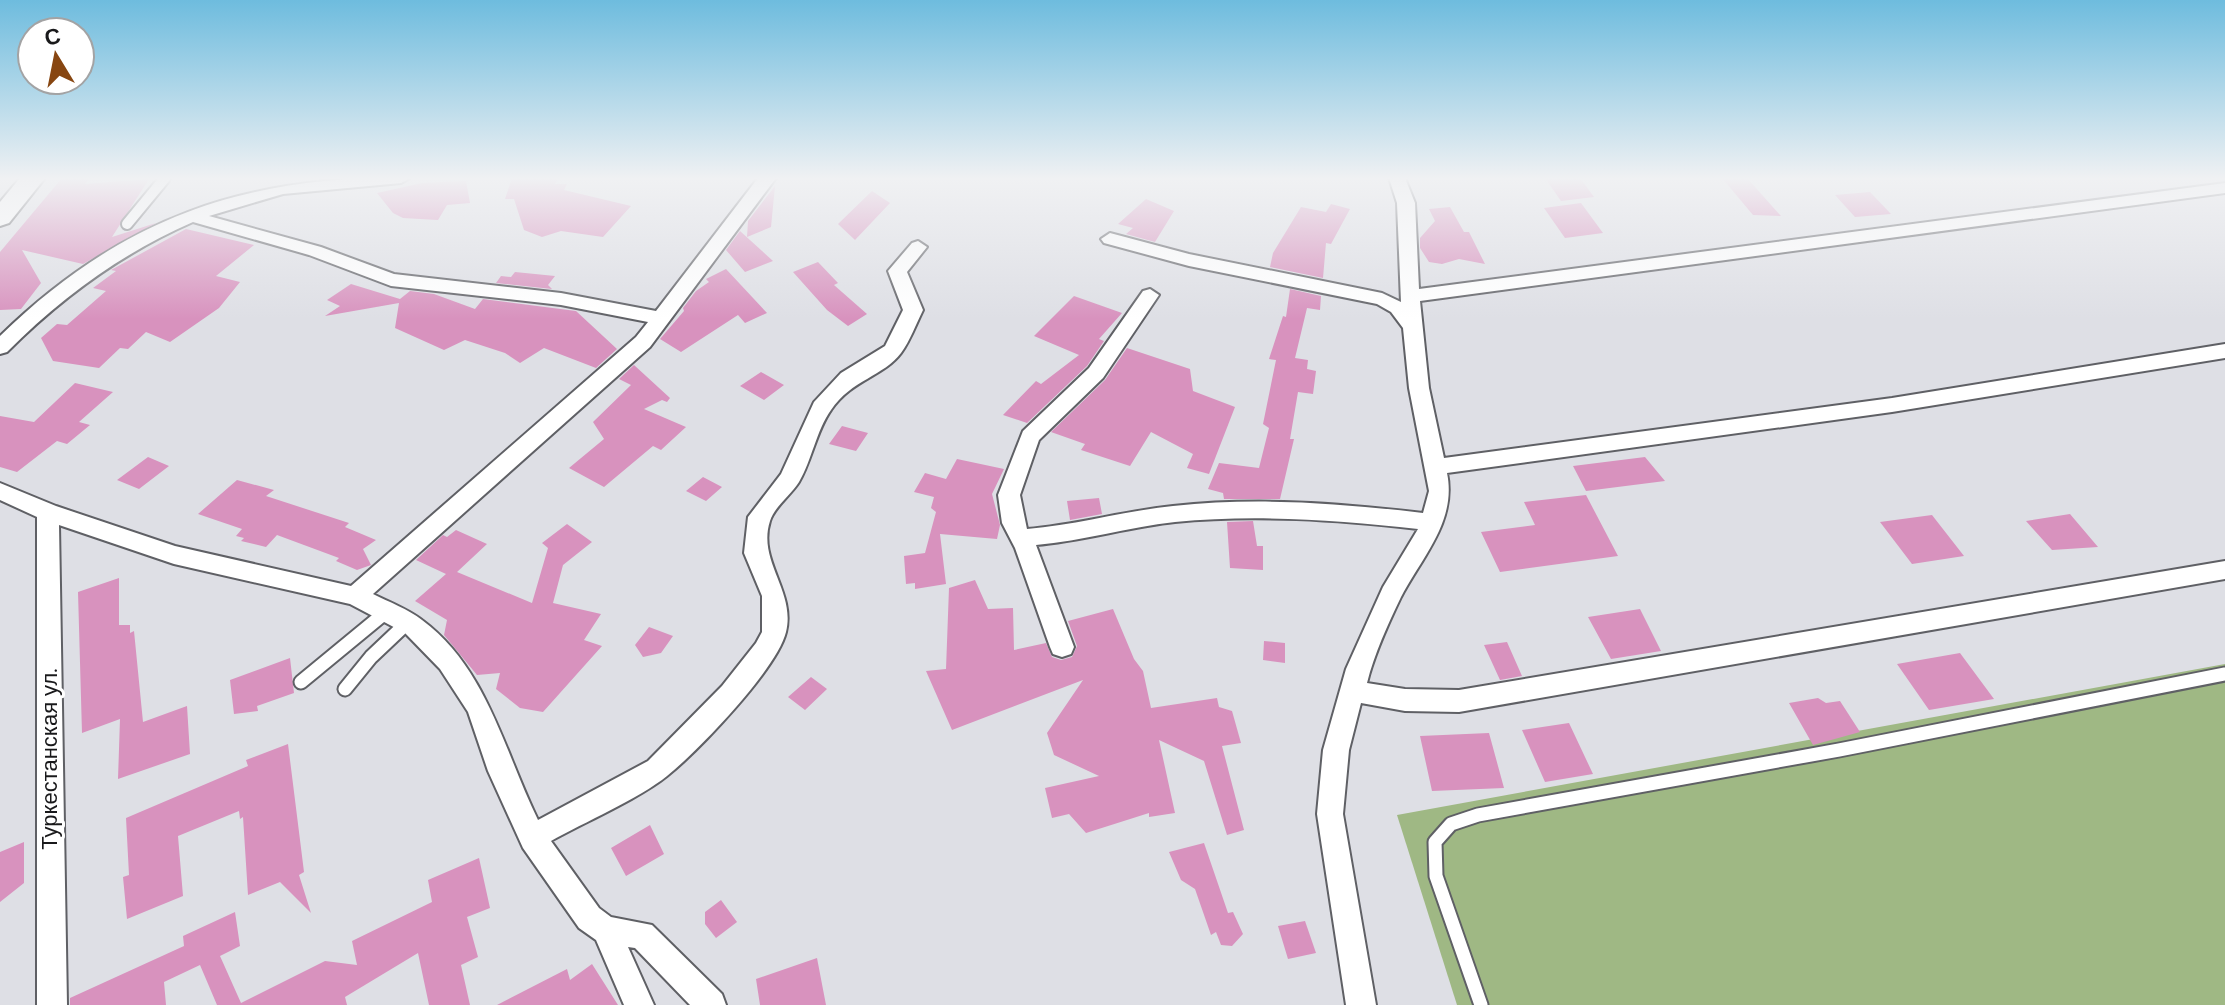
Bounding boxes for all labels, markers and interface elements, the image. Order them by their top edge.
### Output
north arrow [16,16,96,96]
text: С [42,21,63,52]
street label: Туркестанская ул. [35,668,64,850]

